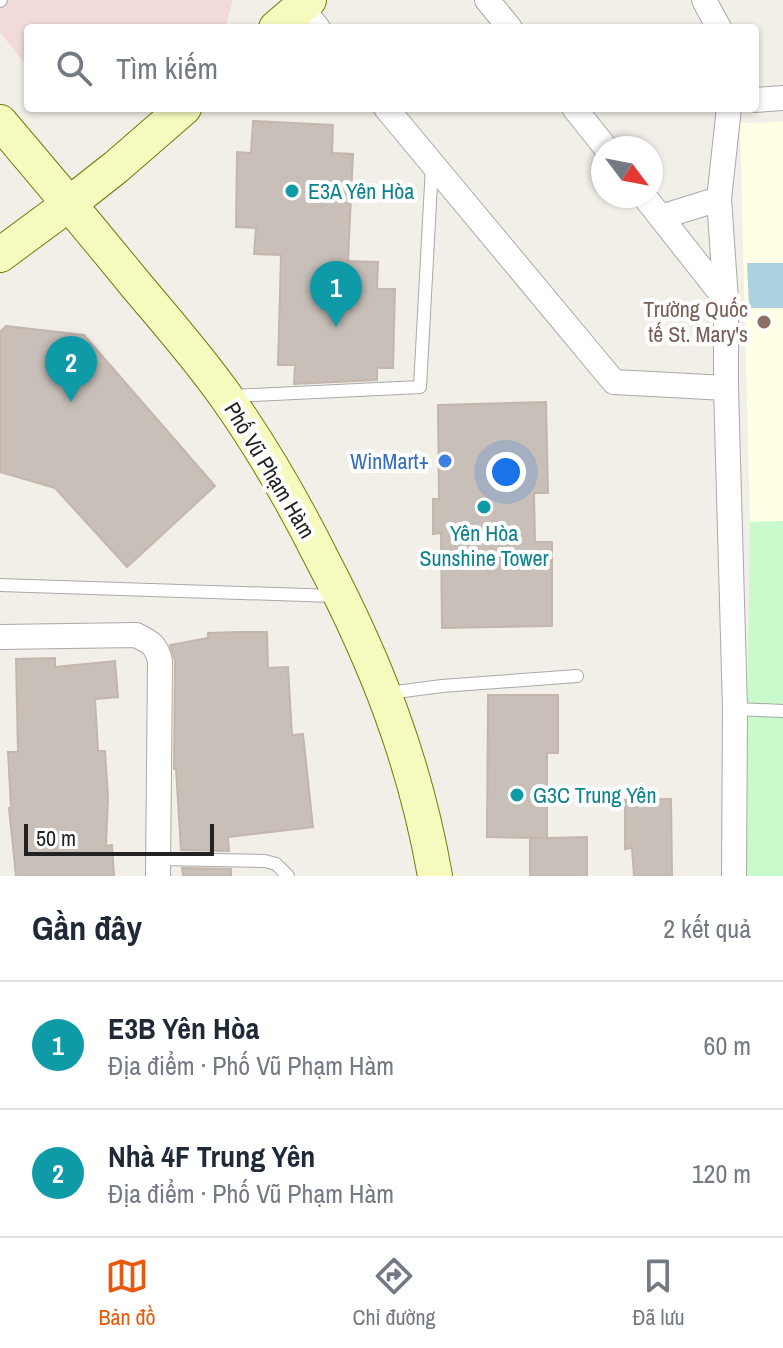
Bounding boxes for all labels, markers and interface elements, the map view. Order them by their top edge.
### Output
search box [24,24,759,112]
icon: search [52,46,96,90]
text: Tìm kiếm [116,48,218,88]
north arrow [591,136,663,208]
place label: E3A Yên Hòa [308,176,414,206]
marker: E3A Yên Hòa [283,182,301,200]
pin: 1 [310,261,362,327]
place label: Trường Quốc tế St. Mary's [643,294,748,349]
marker: Trường Quốc tế St. Mary's [755,313,773,331]
pin: 2 [45,336,97,402]
street label: Phố Vũ Phạm Hàm [218,396,322,544]
place label: WinMart+ [350,446,429,476]
marker: WinMart+ [436,452,454,470]
your location [486,452,526,492]
marker: Yên Hòa Sunshine Tower [475,498,493,516]
place label: Yên Hòa Sunshine Tower [419,518,549,573]
place label: G3C Trung Yên [533,780,656,810]
marker: G3C Trung Yên [508,786,526,804]
scale bar [24,820,214,856]
text: 50 m [36,823,76,853]
text: Gần đây [32,905,142,951]
text: 2 kết quả [663,911,751,946]
text: E3B Yên Hòa [108,1008,259,1048]
text: 1 [52,1028,64,1063]
text: 60 m [704,1028,751,1063]
text: Địa điểm · Phố Vũ Phạm Hàm [108,1048,394,1083]
text: Nhà 4F Trung Yên [108,1136,315,1176]
text: 2 [52,1156,64,1191]
text: 120 m [692,1156,751,1191]
text: Địa điểm · Phố Vũ Phạm Hàm [108,1176,394,1211]
tab: Bản đồ [98,1254,156,1332]
tab: Chỉ đường [352,1254,436,1332]
tab: Đã lưu [632,1254,685,1332]

